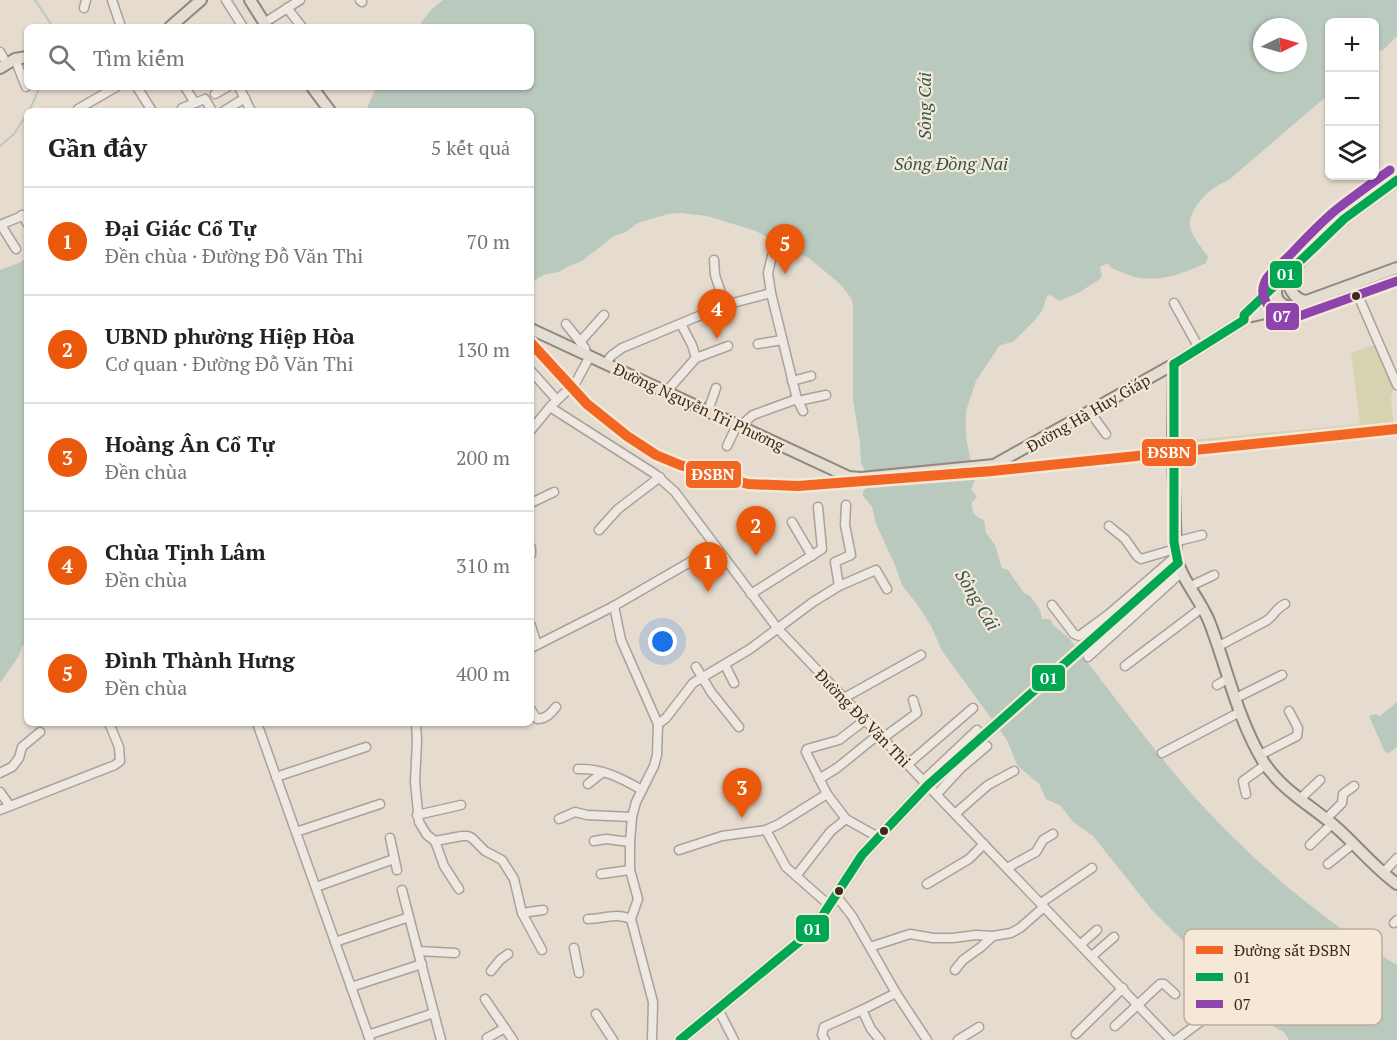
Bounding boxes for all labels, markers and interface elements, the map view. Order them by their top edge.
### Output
north arrow [1253,18,1307,72]
map controls [1325,18,1379,180]
button: + [1325,18,1379,72]
search box [24,24,534,90]
icon: search [45,41,78,74]
text: Tìm kiếm [93,43,185,72]
water label: Sông Cái [912,72,936,140]
button: − [1325,72,1379,126]
button: layers [1325,126,1379,180]
text: Gần đây [48,130,147,164]
text: 5 kết quả [431,134,510,161]
water label: Sông Đồng Nai [894,151,1008,175]
text: Đại Giác Cổ Tự [105,213,256,242]
pin: 5 [766,224,804,274]
text: 1 [62,228,73,255]
text: 70 m [467,228,510,255]
text: Đền chùa · Đường Đỗ Văn Thi [105,242,363,269]
line badge: 01 [1269,260,1303,289]
text: 01 [1277,263,1295,285]
pin: 4 [698,290,736,339]
unlabelled marker [1350,290,1362,302]
line badge: 07 [1265,302,1300,331]
text: 07 [1273,305,1291,327]
text: UBND phường Hiệp Hòa [105,321,355,350]
text: 2 [62,336,73,363]
text: 130 m [456,336,510,363]
text: Cơ quan · Đường Đỗ Văn Thi [105,350,353,377]
street label: Đường Nguyễn Tri Phương [610,358,789,457]
street label: Đường Hà Huy Giáp [1022,369,1154,457]
text: Hoàng Ân Cổ Tự [105,429,275,458]
line badge: ĐSBN [1141,438,1197,467]
text: ĐSBN [1147,441,1191,463]
text: 3 [62,444,73,471]
text: 200 m [456,444,510,471]
text: Đền chùa [105,458,187,485]
line badge: ĐSBN [685,460,742,489]
text: ĐSBN [691,463,735,485]
pin: 2 [736,506,776,556]
text: Chùa Tịnh Lâm [105,537,266,566]
pin: 1 [688,542,728,592]
text: 4 [62,552,73,579]
text: 310 m [456,552,510,579]
water label: Sông Cái [950,564,1006,635]
text: Đền chùa [105,566,187,593]
your location [648,627,677,656]
text: Đình Thành Hưng [105,645,295,674]
text: 5 [62,660,73,687]
text: 400 m [456,660,510,687]
street label: Đường Đỗ Văn Thi [810,664,916,772]
line badge: 01 [1031,664,1066,692]
text: 01 [1040,667,1058,689]
text: Đền chùa [105,674,187,701]
pin: 3 [722,768,762,818]
unlabelled marker [878,825,890,837]
unlabelled marker [833,885,845,897]
line badge: 01 [795,914,830,943]
text: 01 [804,918,822,940]
legend [1184,929,1382,1025]
text: Đường sắt ĐSBN [1234,939,1351,961]
text: 01 [1234,966,1251,988]
text: 07 [1234,993,1251,1015]

